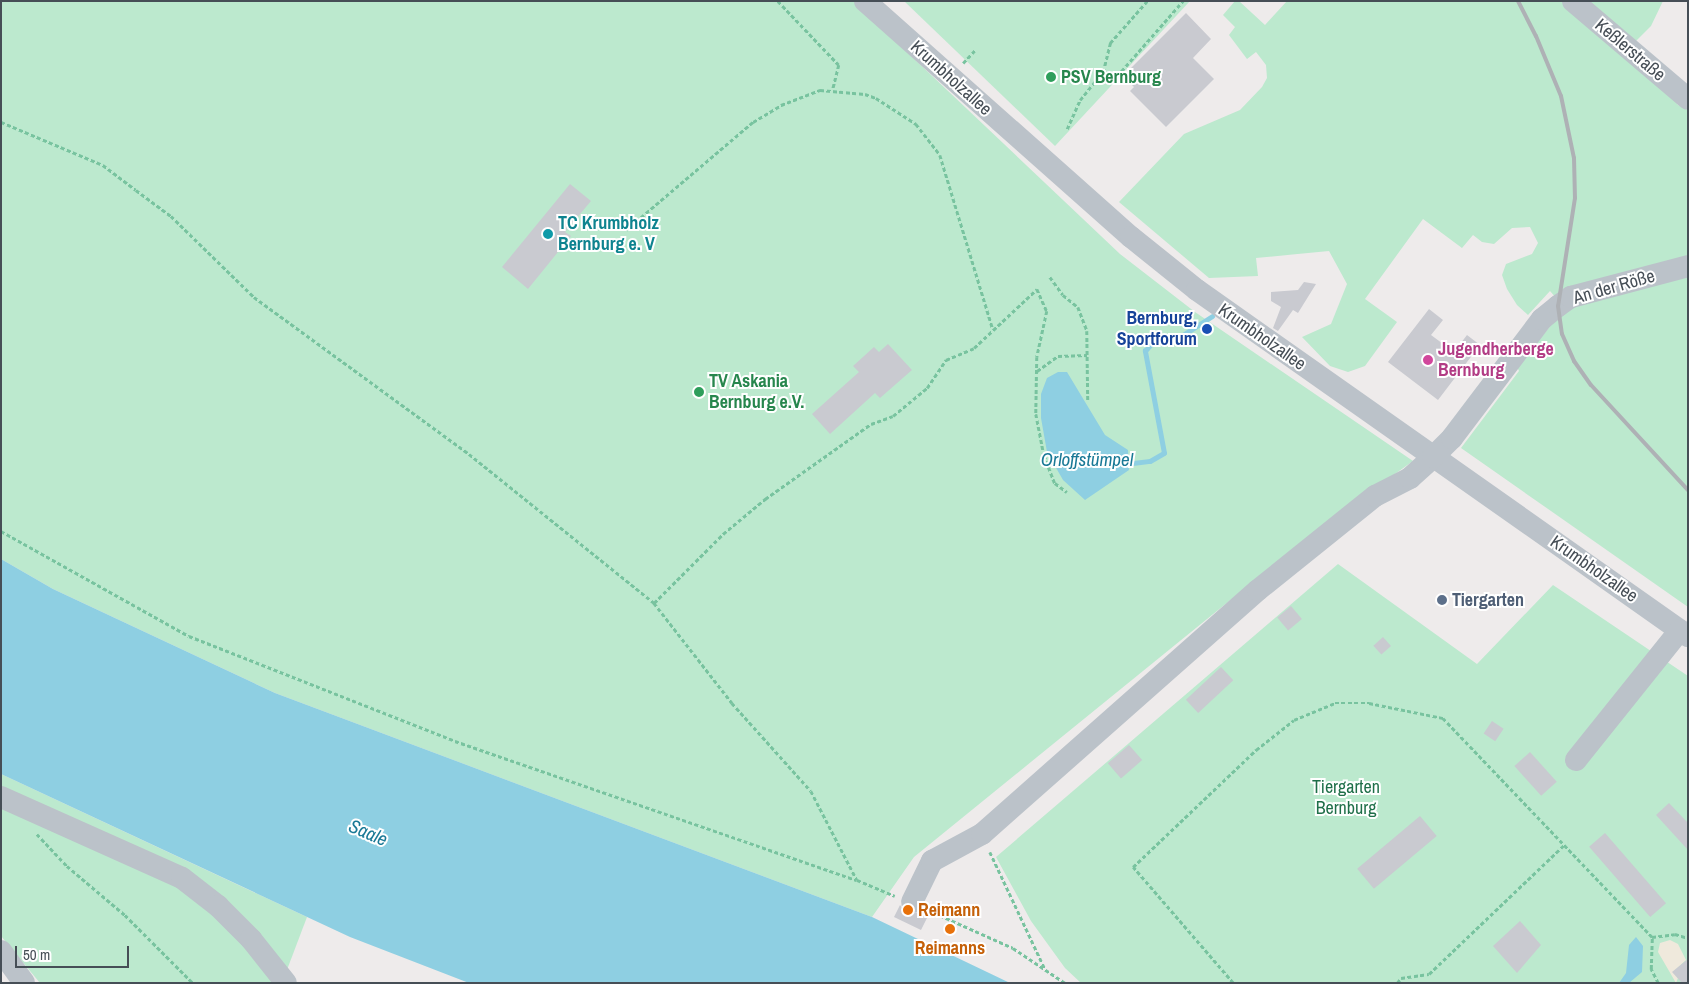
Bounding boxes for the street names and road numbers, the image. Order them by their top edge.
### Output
street label: Keßlerstraße [1590,14,1670,86]
street label: Krumbholzallee [906,36,996,120]
street label: An der Röße [1571,265,1657,309]
street label: Krumbholzallee [1214,299,1310,375]
street label: Krumbholzallee [1546,531,1642,607]

